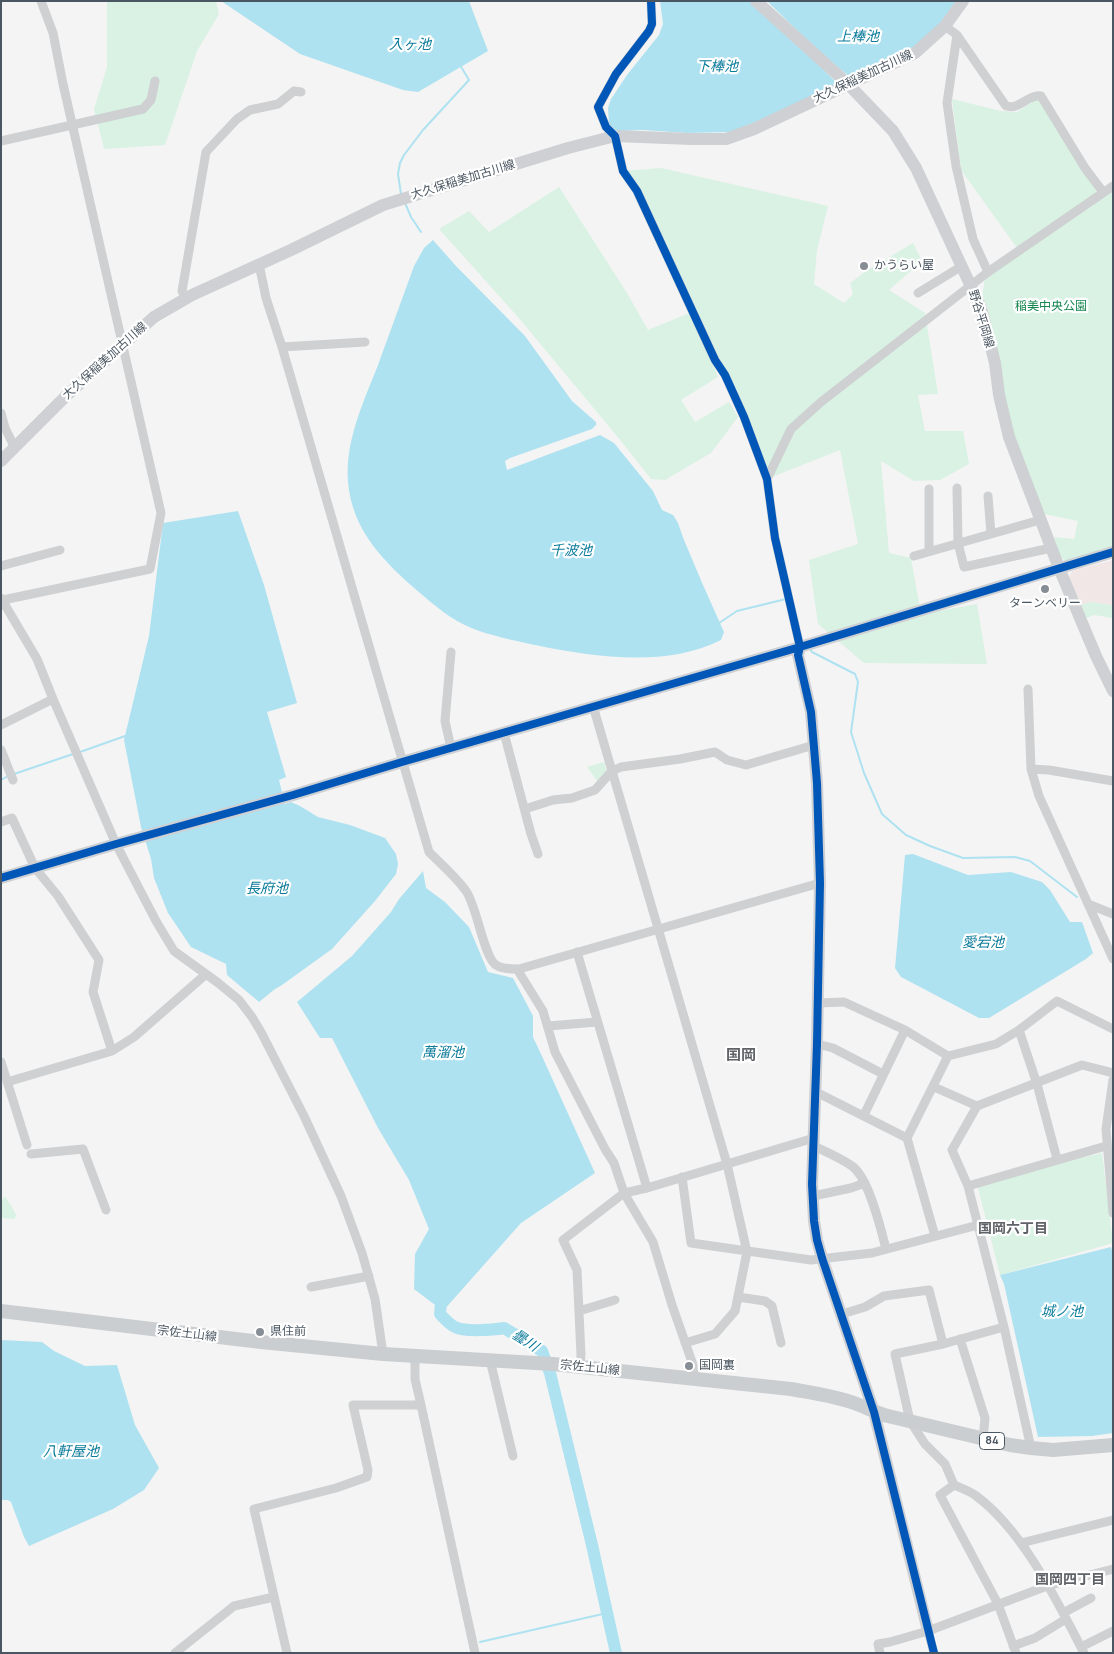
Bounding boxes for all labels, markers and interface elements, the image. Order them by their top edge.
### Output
water label: 上棒池 [837,29,879,45]
water label: 入ヶ池 [389,37,431,53]
street label: 大久保稲美加古川線 [811,48,915,106]
water label: 下棒池 [696,59,738,75]
street label: 大久保稲美加古川線 [409,157,517,203]
place label: かうらい屋 [874,259,934,273]
marker: かうらい屋 [858,260,870,272]
street label: 野谷平岡線 [965,288,997,350]
park label: 稲美中央公園 [1015,300,1087,314]
street label: 大久保稲美加古川線 [60,320,150,402]
water label: 千波池 [550,543,592,559]
marker: ターンベリー [1039,583,1051,595]
place label: ターンベリー [1009,597,1081,611]
water label: 長府池 [246,881,288,897]
water label: 愛宕池 [962,935,1004,951]
water label: 萬溜池 [422,1045,464,1061]
district label: 国岡 [726,1047,756,1065]
district label: 国岡六丁目 [978,1221,1048,1237]
water label: 城ノ池 [1041,1304,1083,1320]
street label: 宗佐土山線 [156,1323,218,1345]
place label: 県住前 [270,1325,306,1339]
marker: 県住前 [254,1326,266,1338]
water label: 曇川 [509,1326,541,1356]
street label: 宗佐土山線 [559,1358,621,1378]
place label: 国岡裏 [699,1359,735,1373]
marker: 国岡裏 [683,1360,695,1372]
road number: 84 [980,1432,1004,1450]
water label: 八軒屋池 [43,1444,99,1460]
district label: 国岡四丁目 [1035,1572,1105,1588]

